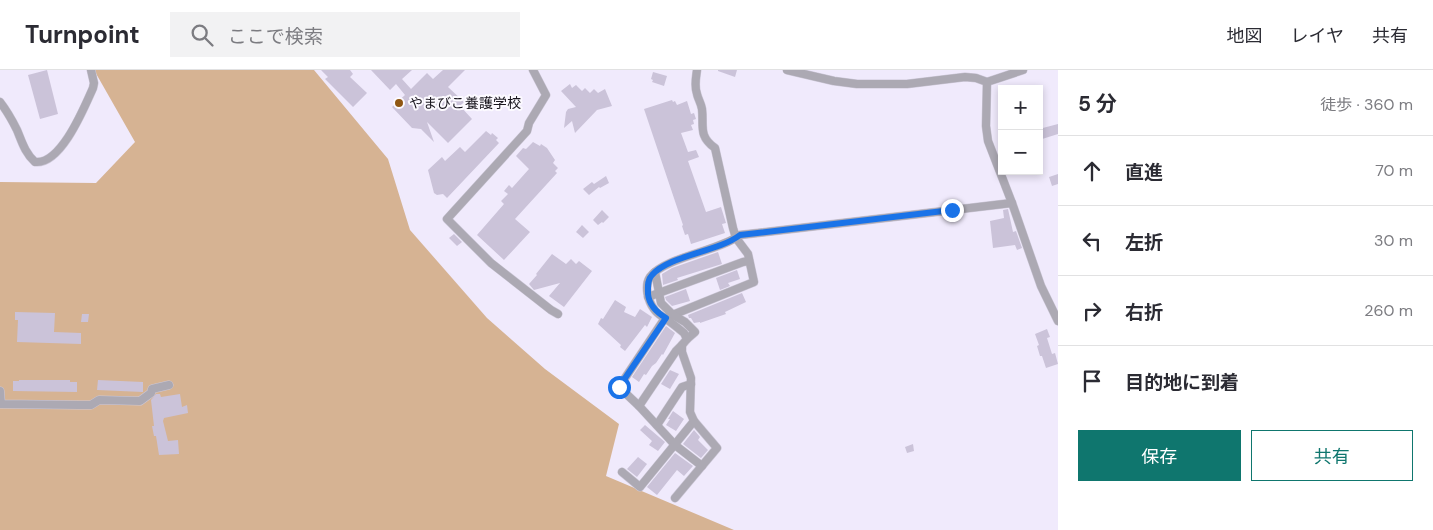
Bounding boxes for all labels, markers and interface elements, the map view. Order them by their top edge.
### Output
search box [170,12,520,57]
text: Turnpoint [25,19,140,50]
icon: search [188,21,216,49]
text: ここで検索 [228,24,323,49]
text: 地図 [1227,24,1263,48]
text: レイヤ [1291,24,1344,48]
text: 共有 [1372,24,1408,48]
map controls [998,85,1043,175]
button: + [998,85,1043,130]
text: 5 分 [1078,90,1117,118]
place label: やまびこ養護学校 [409,94,521,112]
text: 徒歩 · 360 m [1320,94,1413,115]
marker: やまびこ養護学校 [393,97,405,109]
button: − [998,130,1043,175]
icon: ahead [1078,157,1106,185]
text: 直進 [1125,160,1163,185]
text: 70 m [1375,160,1413,181]
route end [941,199,964,222]
icon: left [1078,227,1106,255]
text: 左折 [1125,230,1163,255]
text: 30 m [1374,230,1413,251]
icon: right [1078,297,1106,325]
text: 右折 [1125,300,1163,325]
text: 260 m [1364,300,1413,321]
icon: arrive [1078,367,1106,395]
text: 目的地に到着 [1125,370,1239,395]
route start [608,376,631,399]
button: 保存 [1078,430,1241,481]
button: 共有 [1251,430,1413,481]

